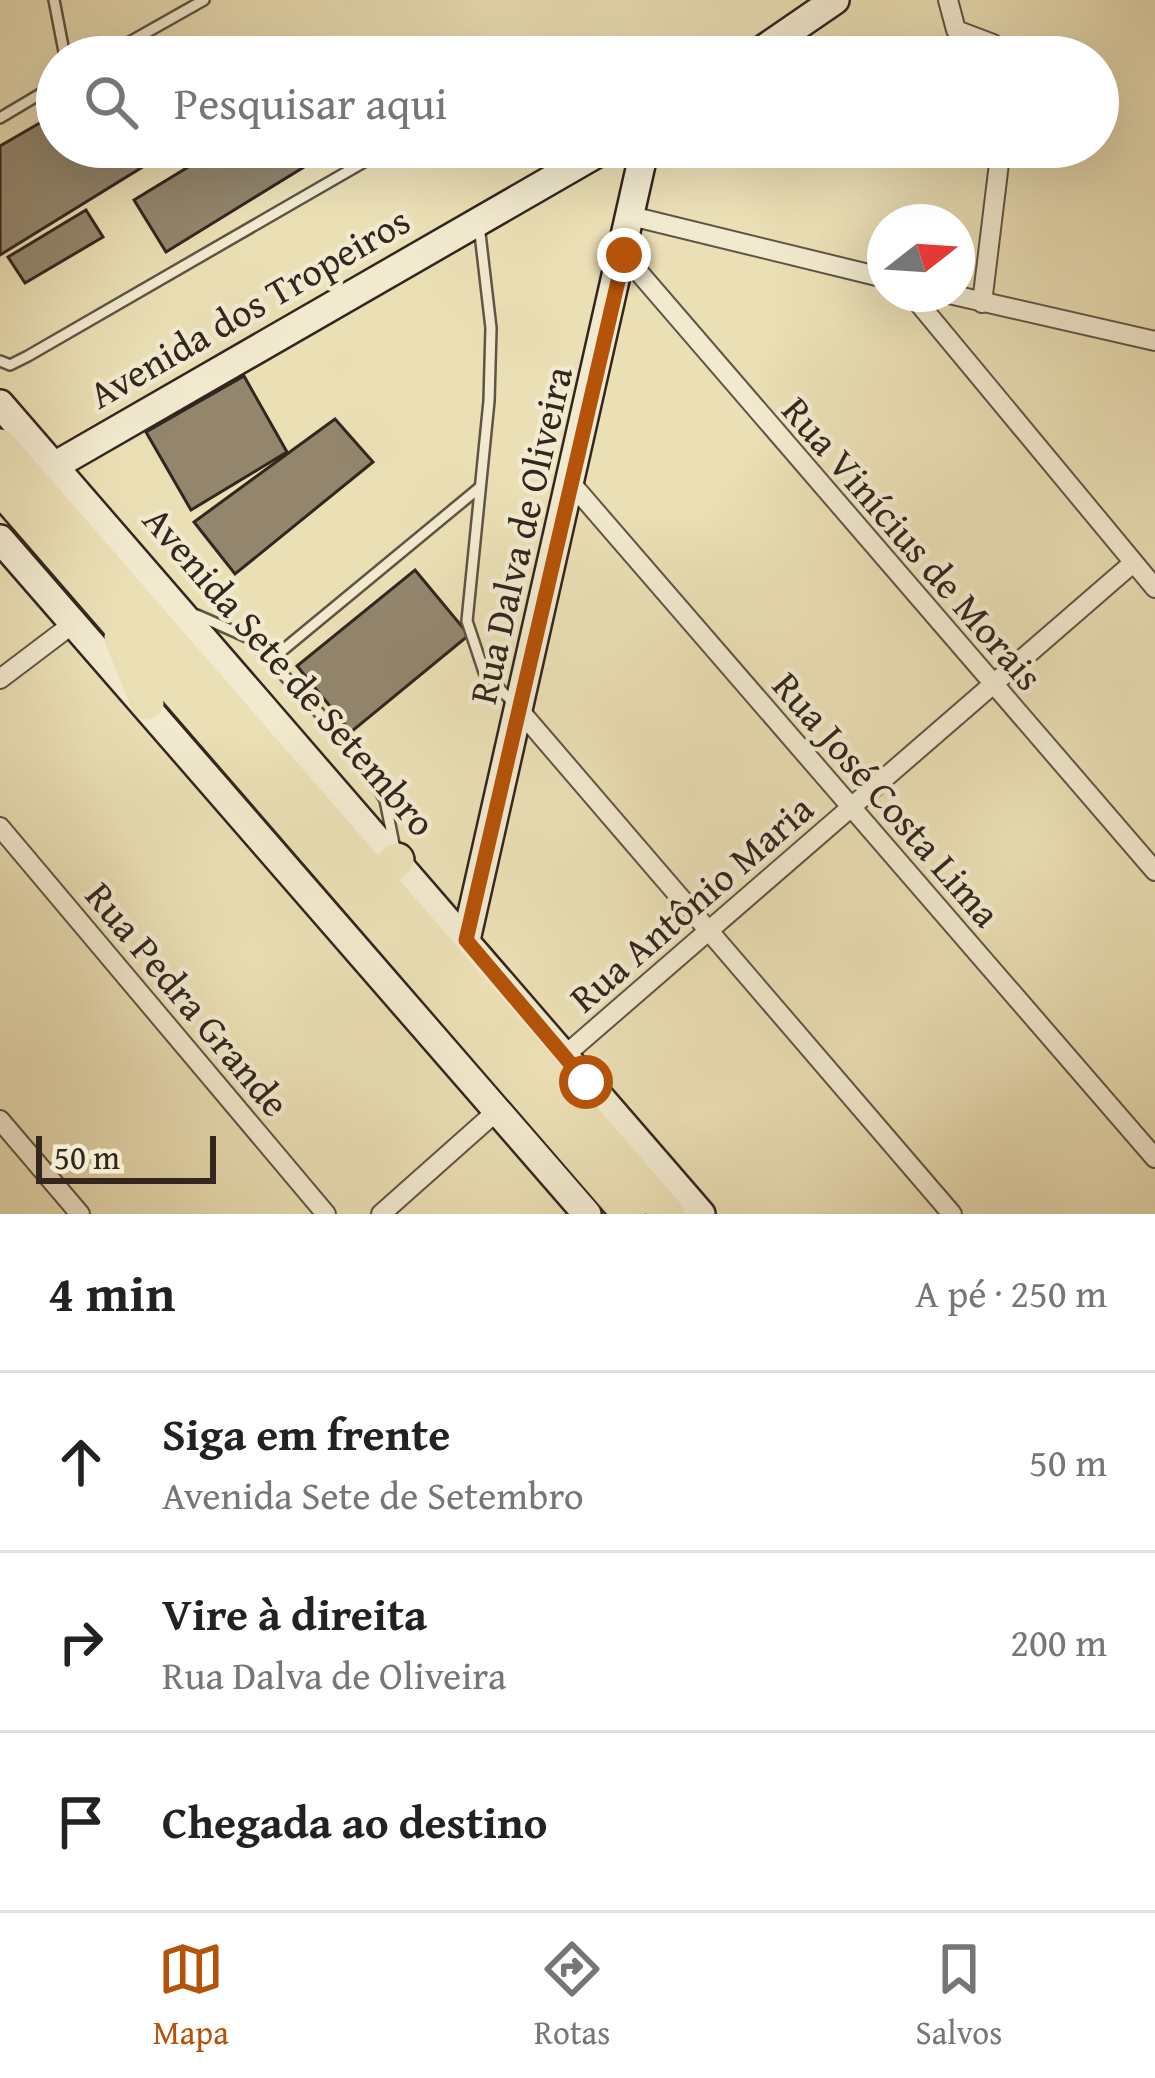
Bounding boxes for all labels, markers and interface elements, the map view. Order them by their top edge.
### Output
search box [36,36,1119,168]
icon: search [78,69,144,135]
text: Pesquisar aqui [174,70,447,135]
street label: Avenida dos Tropeiros [78,191,420,422]
north arrow [867,204,975,312]
route end [597,228,651,282]
street label: Rua Dalva de Oliveira [453,360,586,709]
street label: Rua Vinícius de Morais [769,383,1057,702]
street label: Avenida Sete de Setembro [131,493,450,849]
street label: Rua José Costa Lima [760,658,1015,940]
street label: Rua Antônio Maria [556,780,826,1025]
street label: Rua Pedra Grande [73,869,304,1129]
route start [559,1055,613,1109]
scale bar [36,1130,216,1183]
text: 50 m [54,1133,120,1181]
text: 4 min [48,1255,175,1330]
text: A pé · 250 m [915,1264,1107,1321]
text: Siga em frente [162,1401,450,1466]
icon: ahead [48,1429,114,1495]
text: 50 m [1029,1433,1107,1490]
text: Avenida Sete de Setembro [162,1466,584,1523]
text: Vire à direita [162,1581,427,1646]
icon: right [48,1609,114,1675]
text: 200 m [1010,1613,1107,1670]
text: Rua Dalva de Oliveira [162,1646,506,1703]
icon: arrive [48,1789,114,1855]
text: Chegada ao destino [162,1789,547,1854]
tab: Mapa [153,1936,229,2056]
tab: Rotas [534,1936,610,2056]
tab: Salvos [916,1936,1002,2056]

